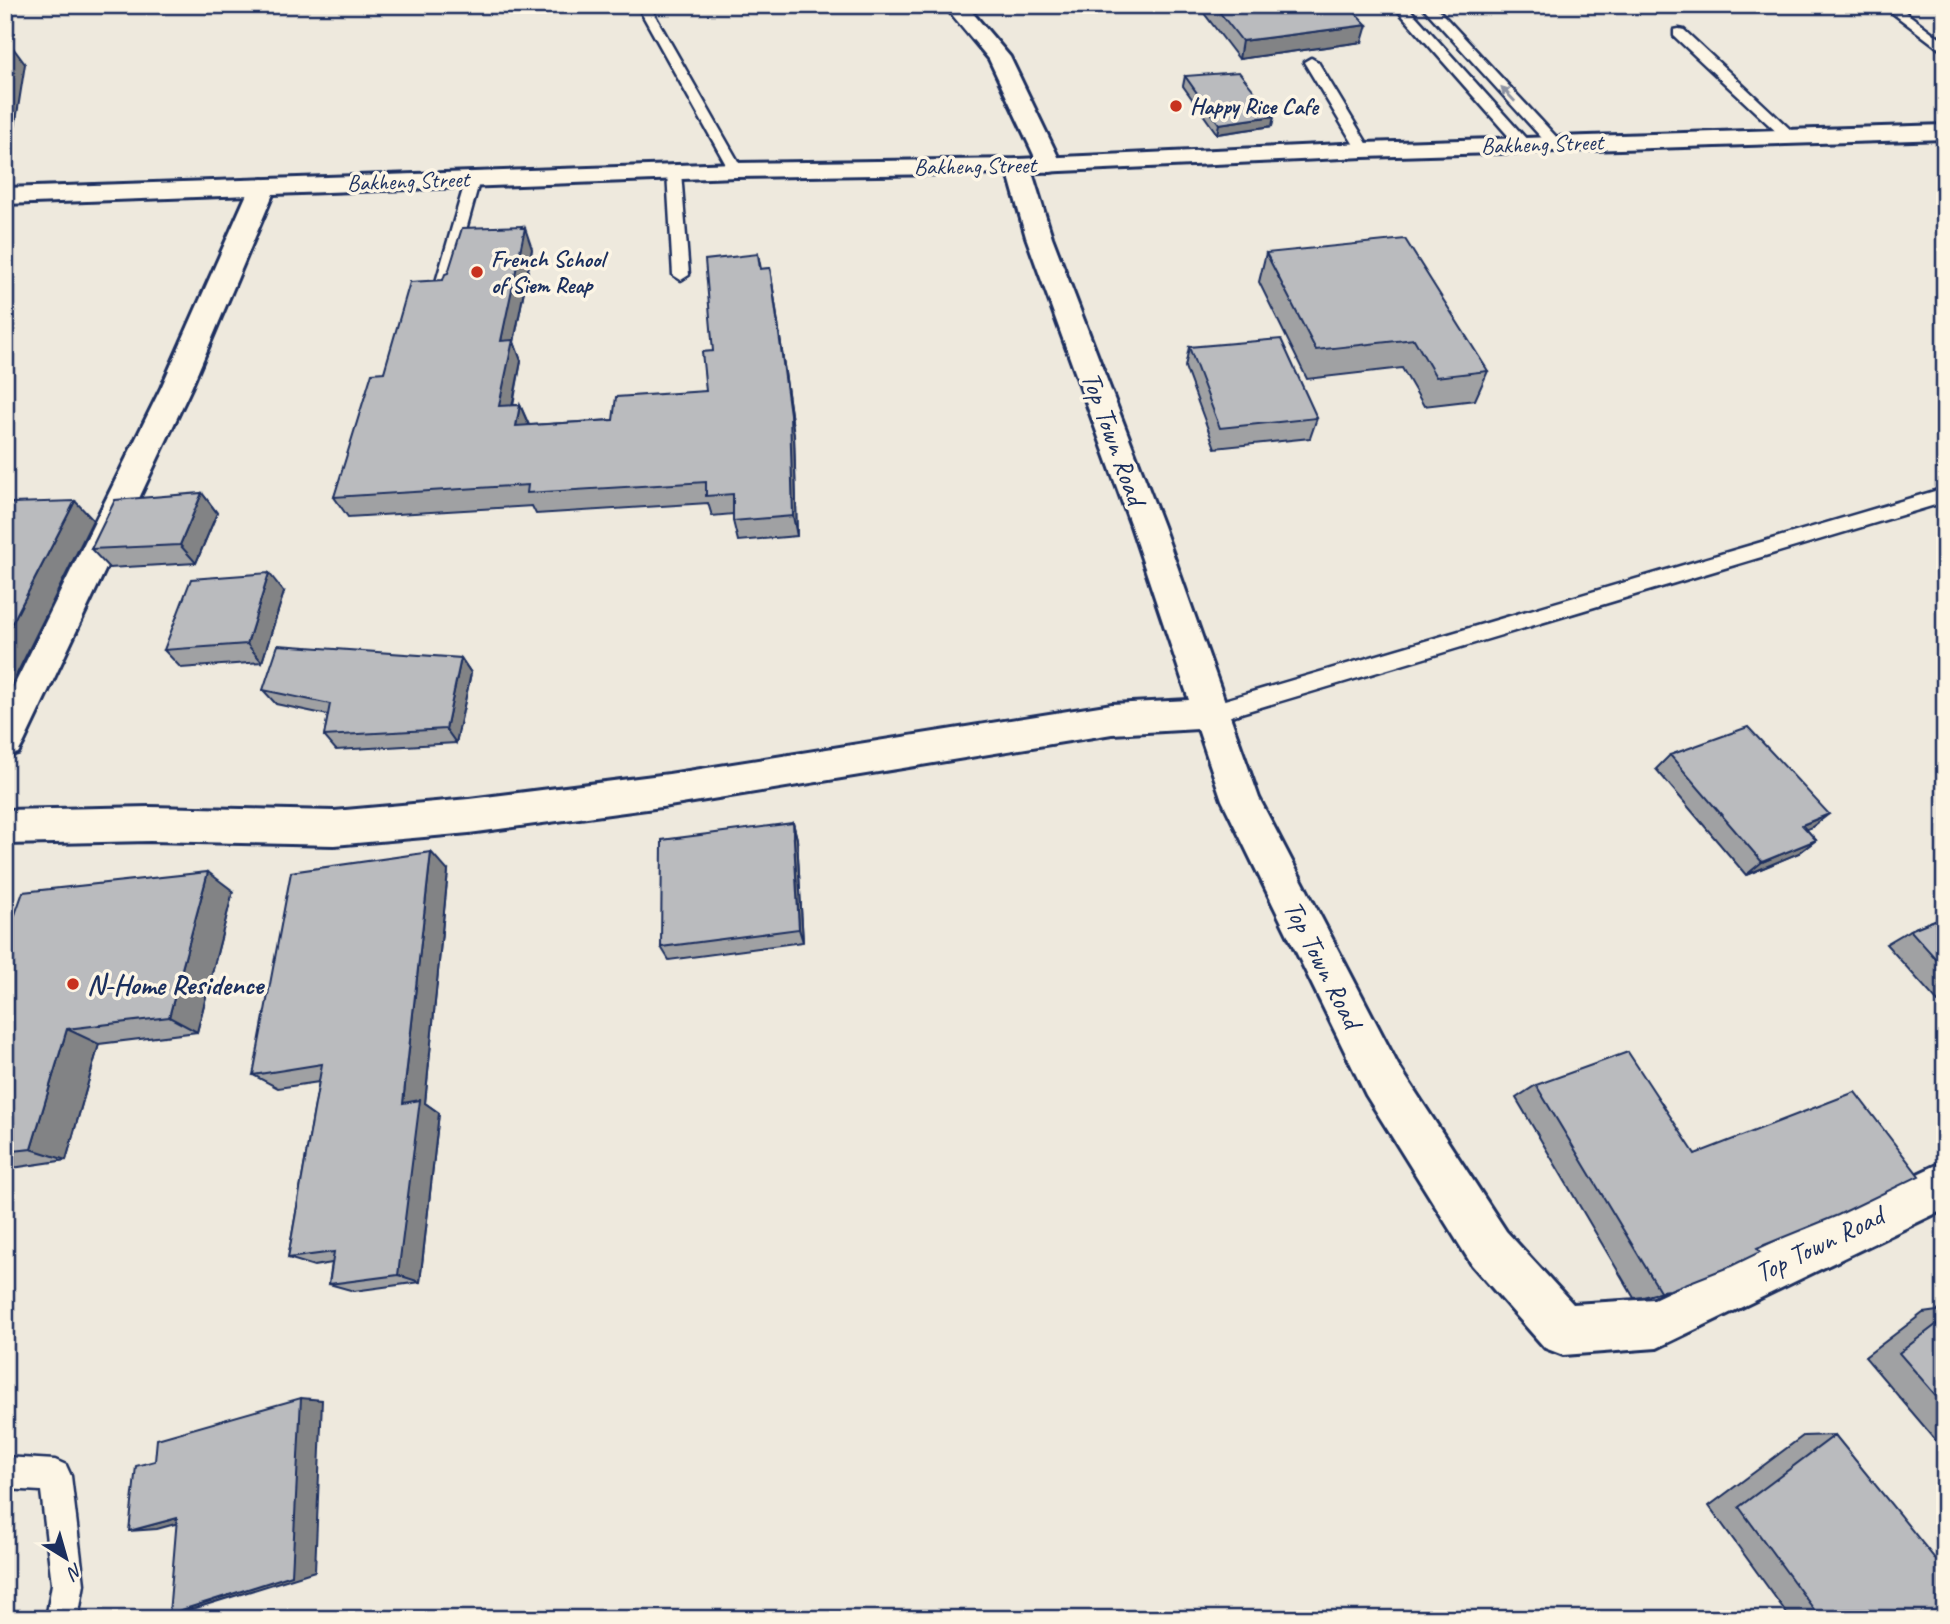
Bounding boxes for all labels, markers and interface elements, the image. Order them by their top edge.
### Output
one-way arrow [1501,86,1517,103]
place label: Happy Rice Cafe [1190,92,1320,121]
marker: Happy Rice Cafe [1168,98,1184,114]
street label: Bakheng Street [1481,127,1606,161]
street label: Bakheng Street [914,150,1039,182]
street label: Bakheng Street [347,164,472,198]
place label: French School of Siem Reap [491,245,609,300]
marker: French School of Siem Reap [469,264,485,280]
street label: Top Town Road [1074,367,1156,513]
street label: Top Town Road [1276,894,1372,1037]
place label: N-Home Residence [87,967,266,1002]
marker: N-Home Residence [65,976,81,992]
street label: Top Town Road [1749,1196,1893,1290]
north arrow [32,1522,102,1592]
text: N [61,1558,88,1586]

